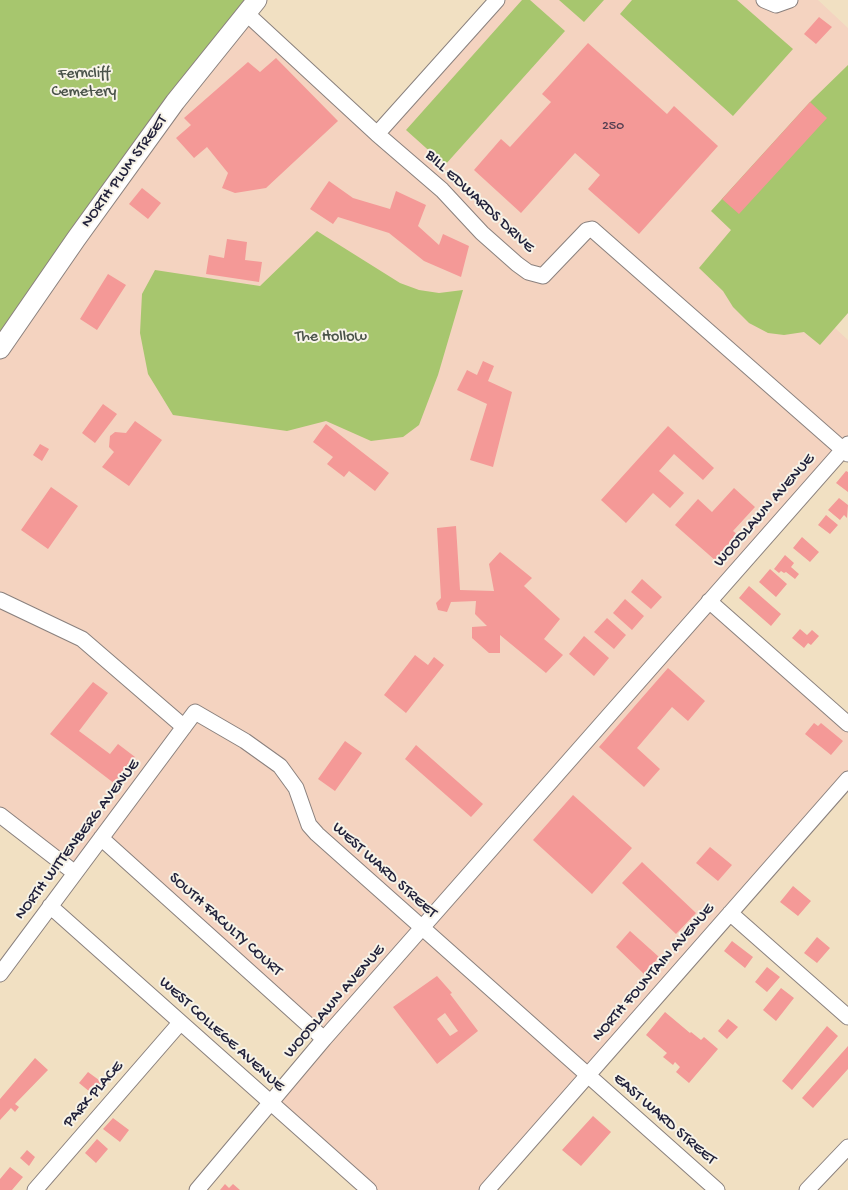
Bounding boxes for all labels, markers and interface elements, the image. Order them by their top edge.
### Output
park label: Ferncliff Cemetery [52,65,116,103]
street label: NORTH PLUM STREET [78,112,172,232]
house number: 250 [602,119,624,135]
street label: BILL EDWARDS DRIVE [420,146,538,258]
park label: The Hollow [295,328,367,348]
street label: WOODLAWN AVENUE [710,450,820,572]
street label: NORTH WITTENBERG AVENUE [11,756,145,924]
street label: WEST WARD STREET [328,819,440,923]
street label: SOUTH FACULTY COURT [164,869,286,981]
street label: NORTH FOUNTAIN AVENUE [589,900,719,1046]
street label: WOODLAWN AVENUE [280,941,390,1063]
street label: WEST COLLEGE AVENUE [154,973,288,1097]
street label: PARK PLACE [60,1058,128,1132]
street label: EAST WARD STREET [608,1070,720,1170]

